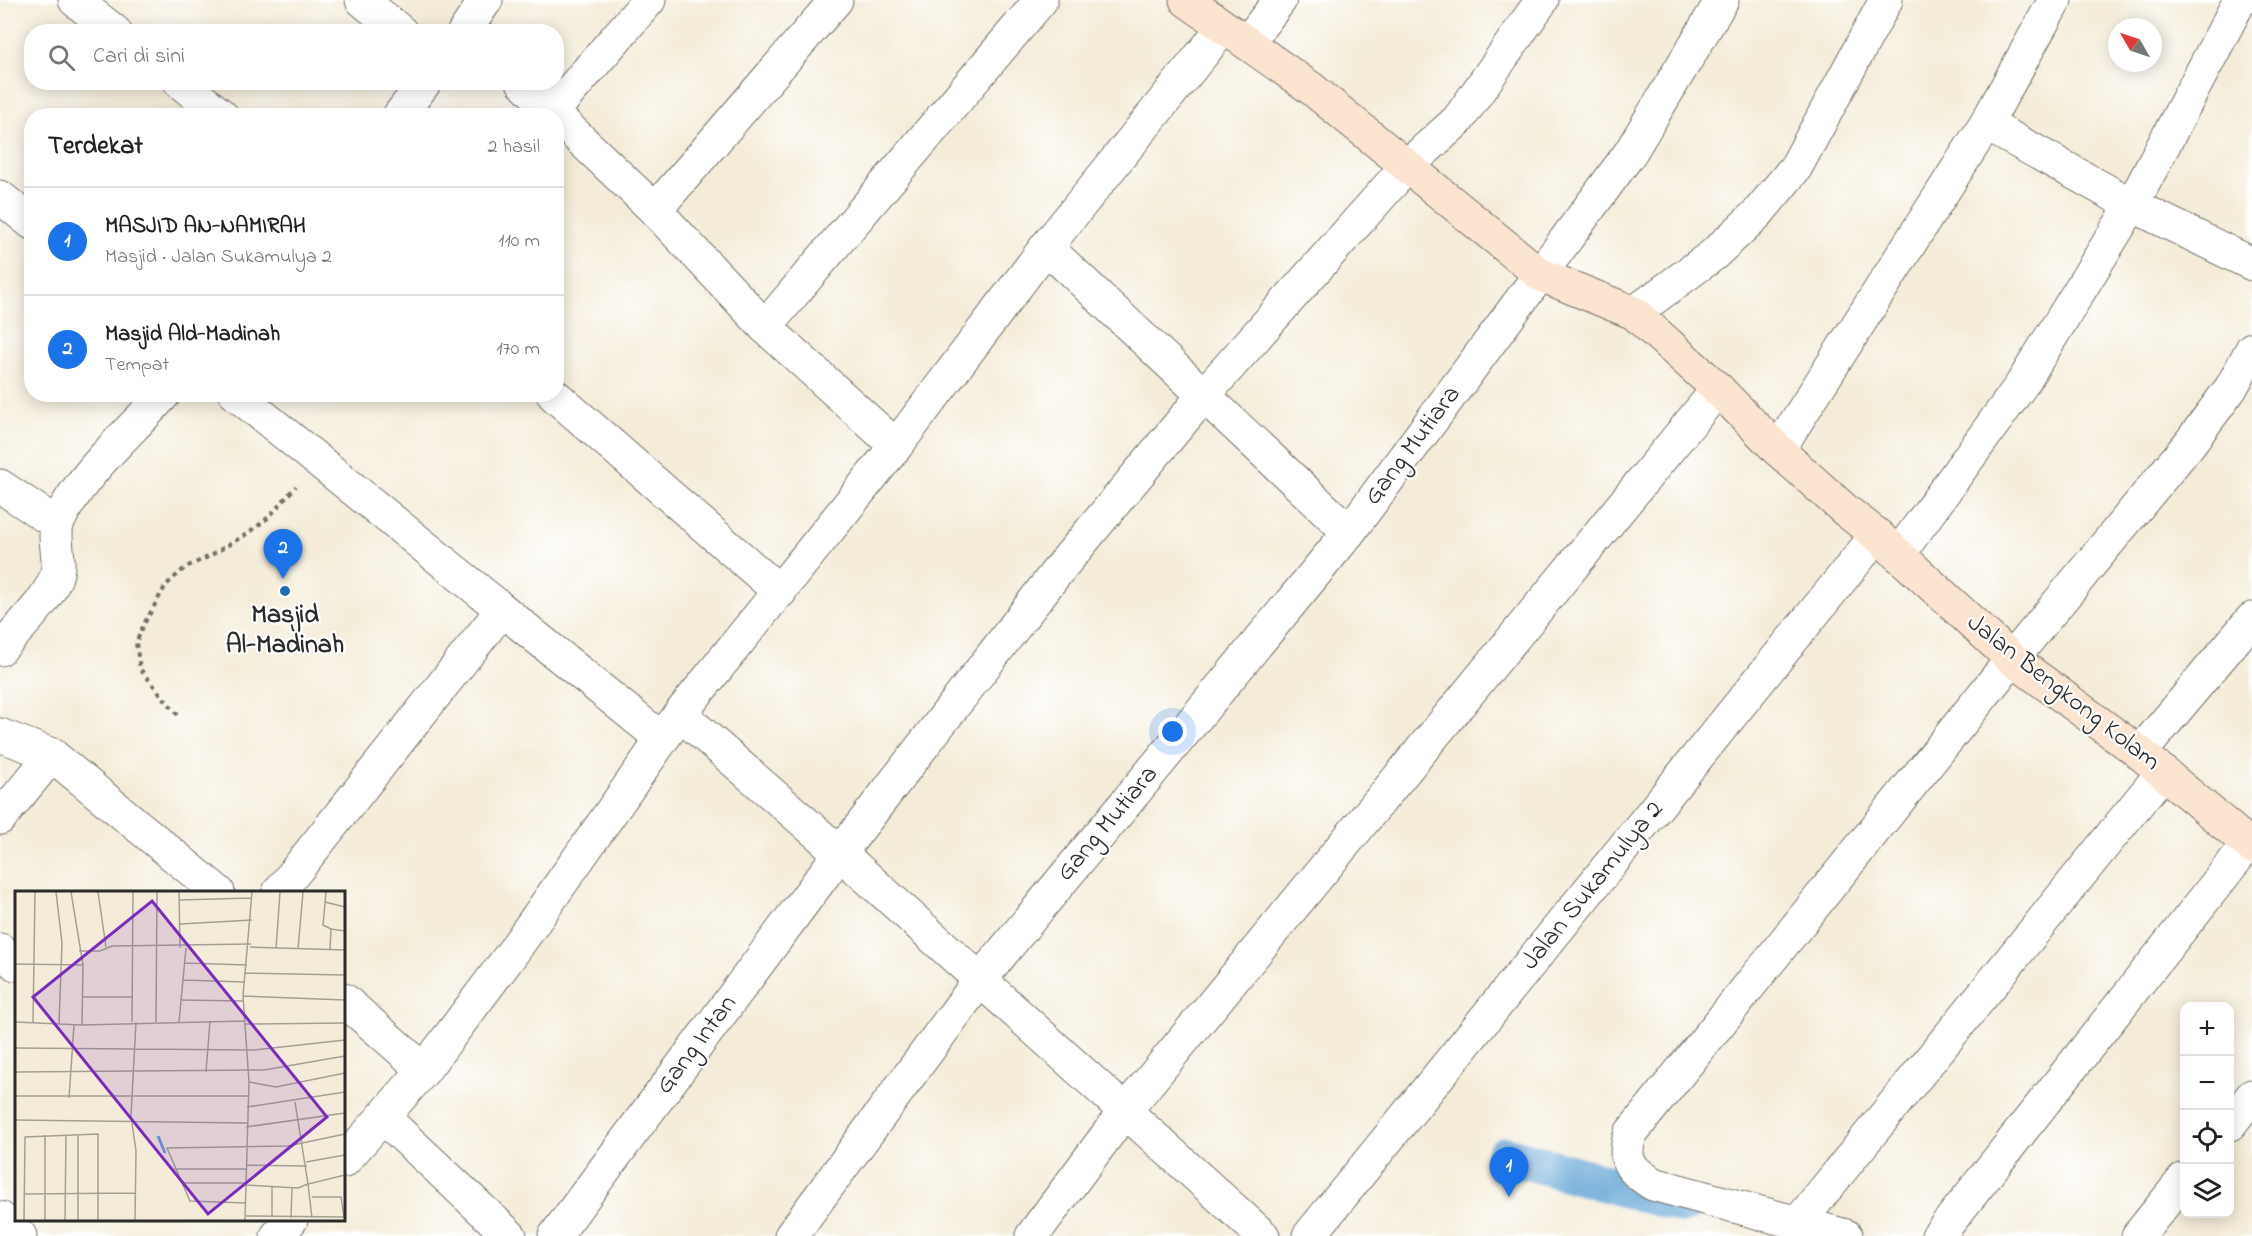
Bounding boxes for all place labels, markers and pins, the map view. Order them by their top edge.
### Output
pin: 2 [264,530,302,579]
marker: Masjid Al-Madinah [278,584,292,598]
place label: Masjid Al-Madinah [226,597,344,665]
pin: 1 [1490,1148,1528,1197]

